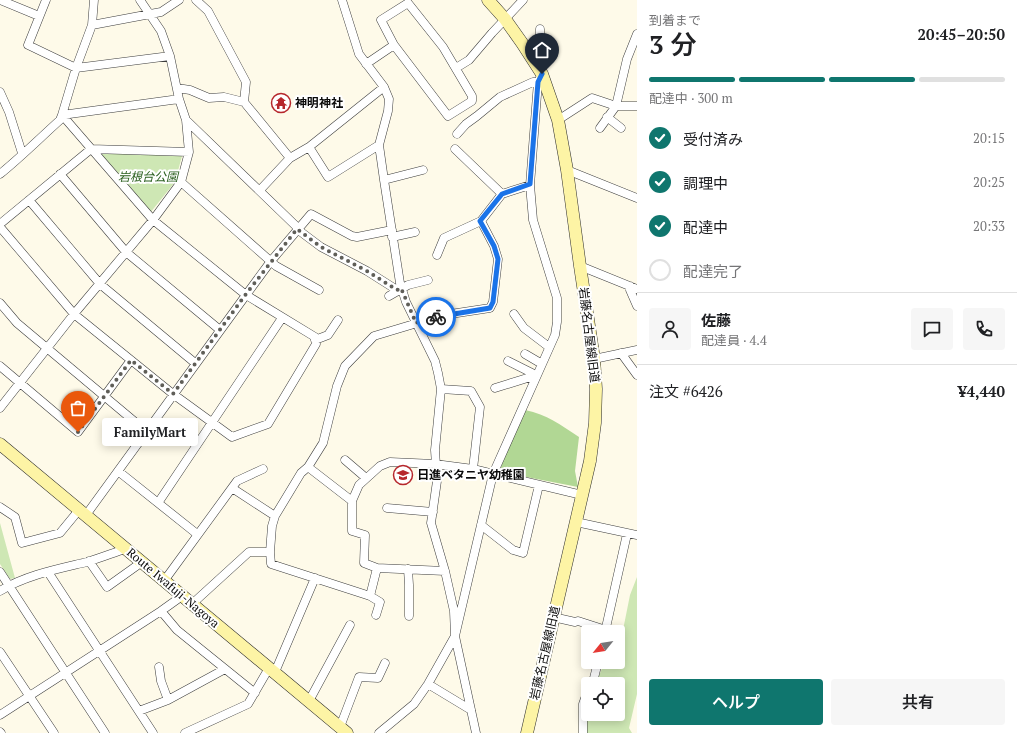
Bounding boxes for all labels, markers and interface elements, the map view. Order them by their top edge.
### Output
text: 到着まで [649,11,701,29]
text: 20:45–20:50 [918,24,1005,44]
text: 3 分 [649,27,697,61]
pin [525,33,559,74]
icon: home [531,39,553,61]
text: 配達中 · 300 m [649,89,733,107]
temple icon: 神明神社 [270,92,292,114]
place label: 神明神社 [295,95,343,110]
icon: check [649,127,671,149]
text: 受付済み [683,129,743,149]
text: 20:15 [973,129,1005,147]
park label: 岩根台公園 [118,169,180,184]
icon: check [649,171,671,193]
text: 調理中 [683,173,728,193]
text: 20:25 [973,173,1005,191]
icon: check [649,215,671,237]
text: 配達中 [683,217,728,237]
text: 20:33 [973,217,1005,235]
text: 配達完了 [683,261,743,281]
street label: 岩藤名古屋線旧道 [576,286,603,384]
courier [416,297,456,337]
icon: bike [425,306,447,328]
button: person [649,308,691,350]
button: chat [911,308,953,350]
button: phone [963,308,1005,350]
text: 佐藤 [701,310,731,330]
text: 配達員 · 4.4 [701,331,767,349]
text: 注文 #6426 [649,381,723,401]
text: ¥4,440 [958,381,1005,401]
pin [61,391,95,432]
icon: bag [67,397,89,419]
callout: FamilyMart [102,418,198,446]
text: FamilyMart [114,423,186,441]
school or university icon: 日進ベタニヤ幼稚園 [392,464,414,486]
place label: 日進ベタニヤ幼稚園 [417,467,525,482]
street label: Route Iwafuji-Nagoya [124,545,223,631]
street label: 岩藤名古屋線旧道 [526,604,563,701]
north arrow [581,625,625,669]
map controls [581,625,625,721]
button: locate [581,677,625,721]
button: ヘルプ [649,679,823,725]
button: 共有 [831,679,1005,725]

